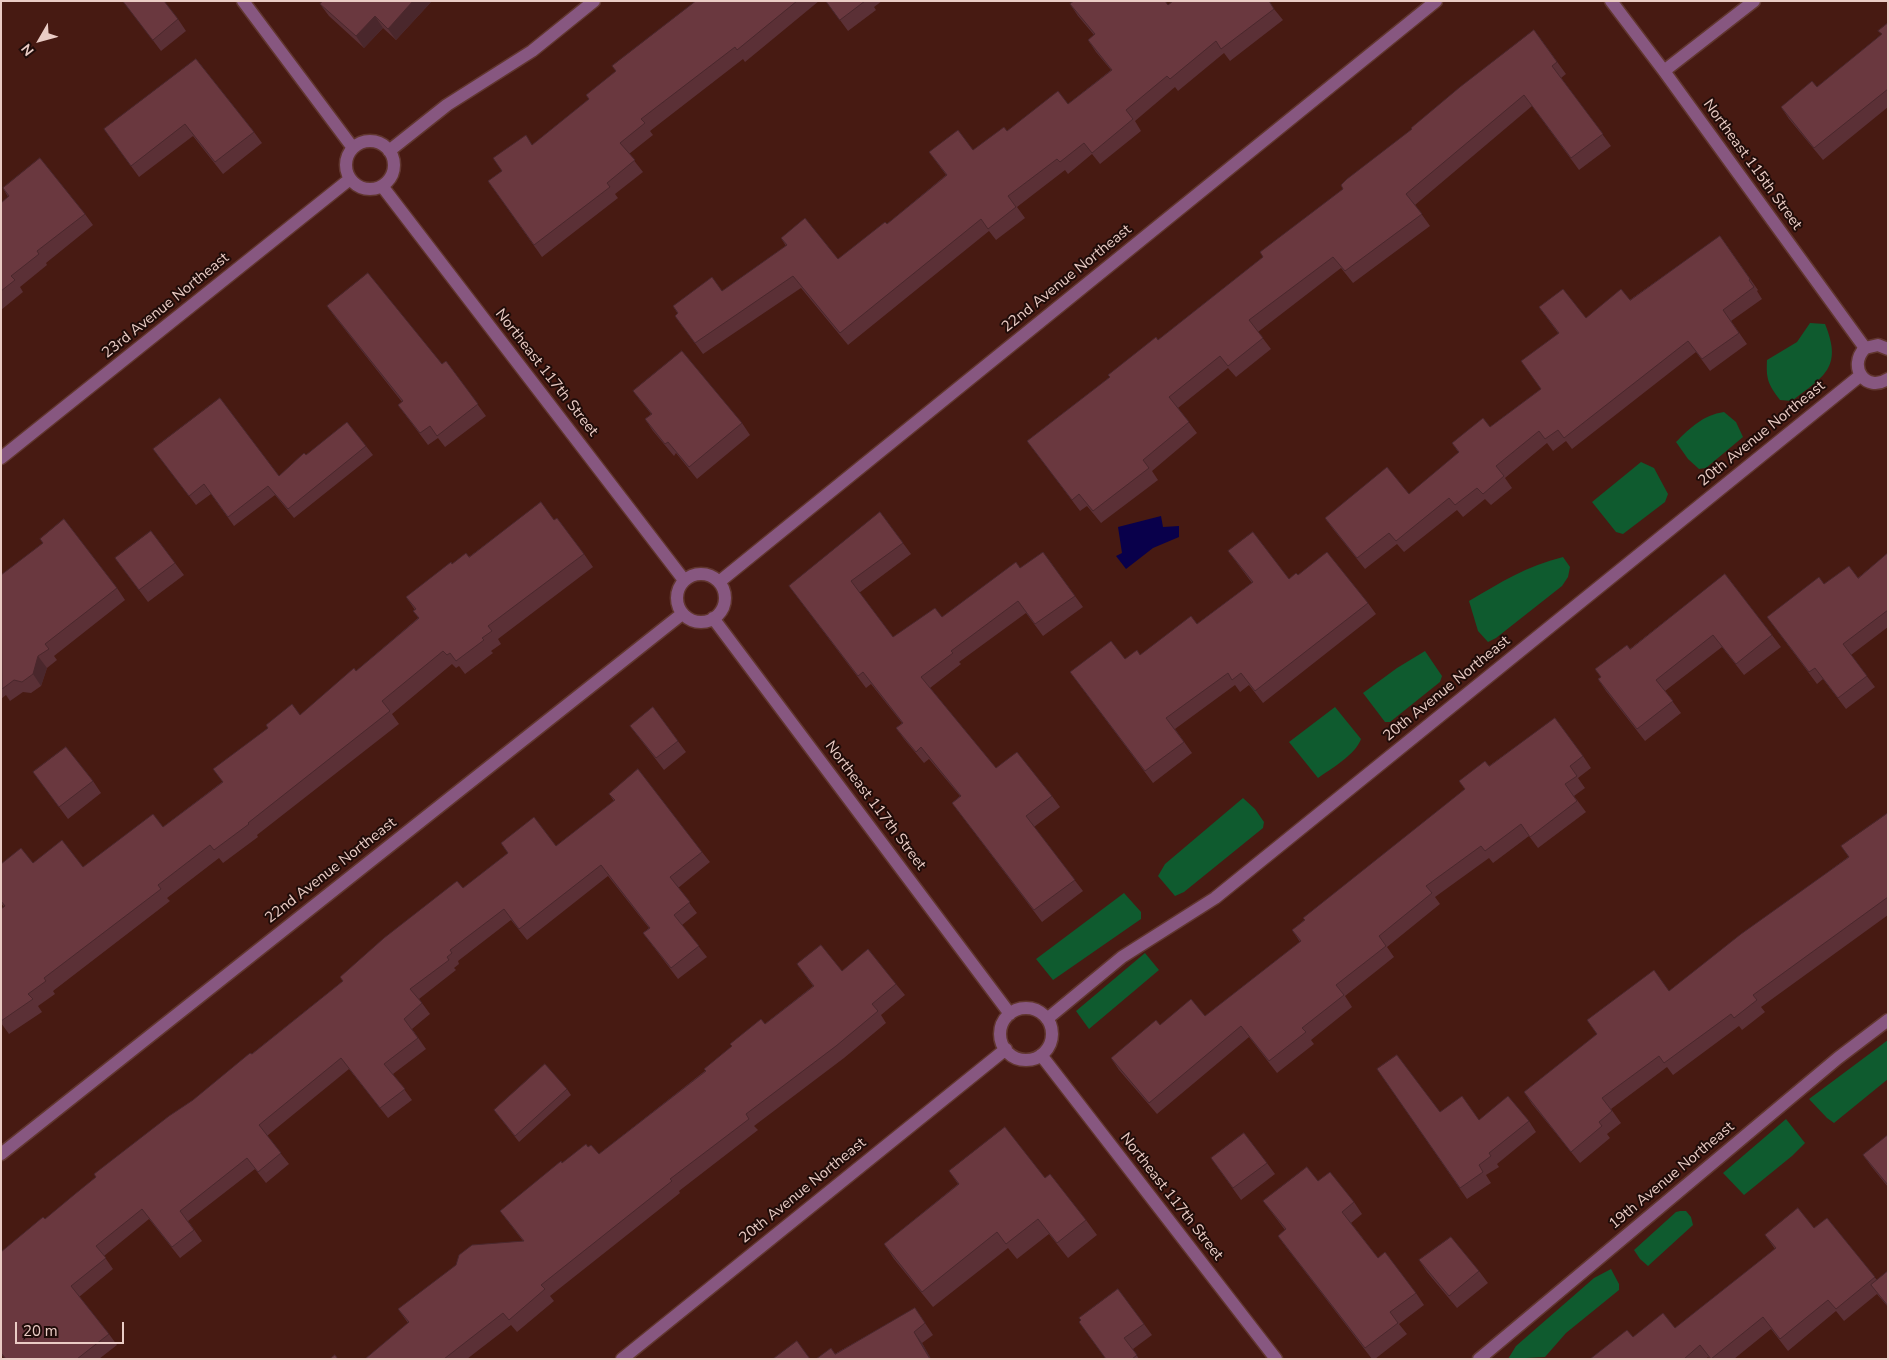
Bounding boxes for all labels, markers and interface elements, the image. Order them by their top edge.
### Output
north arrow [15,15,65,65]
text: N [17,40,39,60]
street label: Northeast 115th Street [1699,96,1805,234]
street label: 22nd Avenue Northeast [999,221,1135,337]
street label: 23rd Avenue Northeast [99,249,233,363]
street label: Northeast 117th Street [491,306,601,440]
street label: 20th Avenue Northeast [1695,377,1829,491]
street label: 20th Avenue Northeast [1380,632,1514,746]
street label: Northeast 117th Street [821,738,929,874]
street label: 22nd Avenue Northeast [262,814,400,928]
street label: 19th Avenue Northeast [1606,1118,1738,1234]
street label: Northeast 117th Street [1116,1130,1226,1264]
street label: 20th Avenue Northeast [736,1134,870,1248]
scale bar [18,1312,126,1344]
text: 20 m [23,1321,58,1341]

